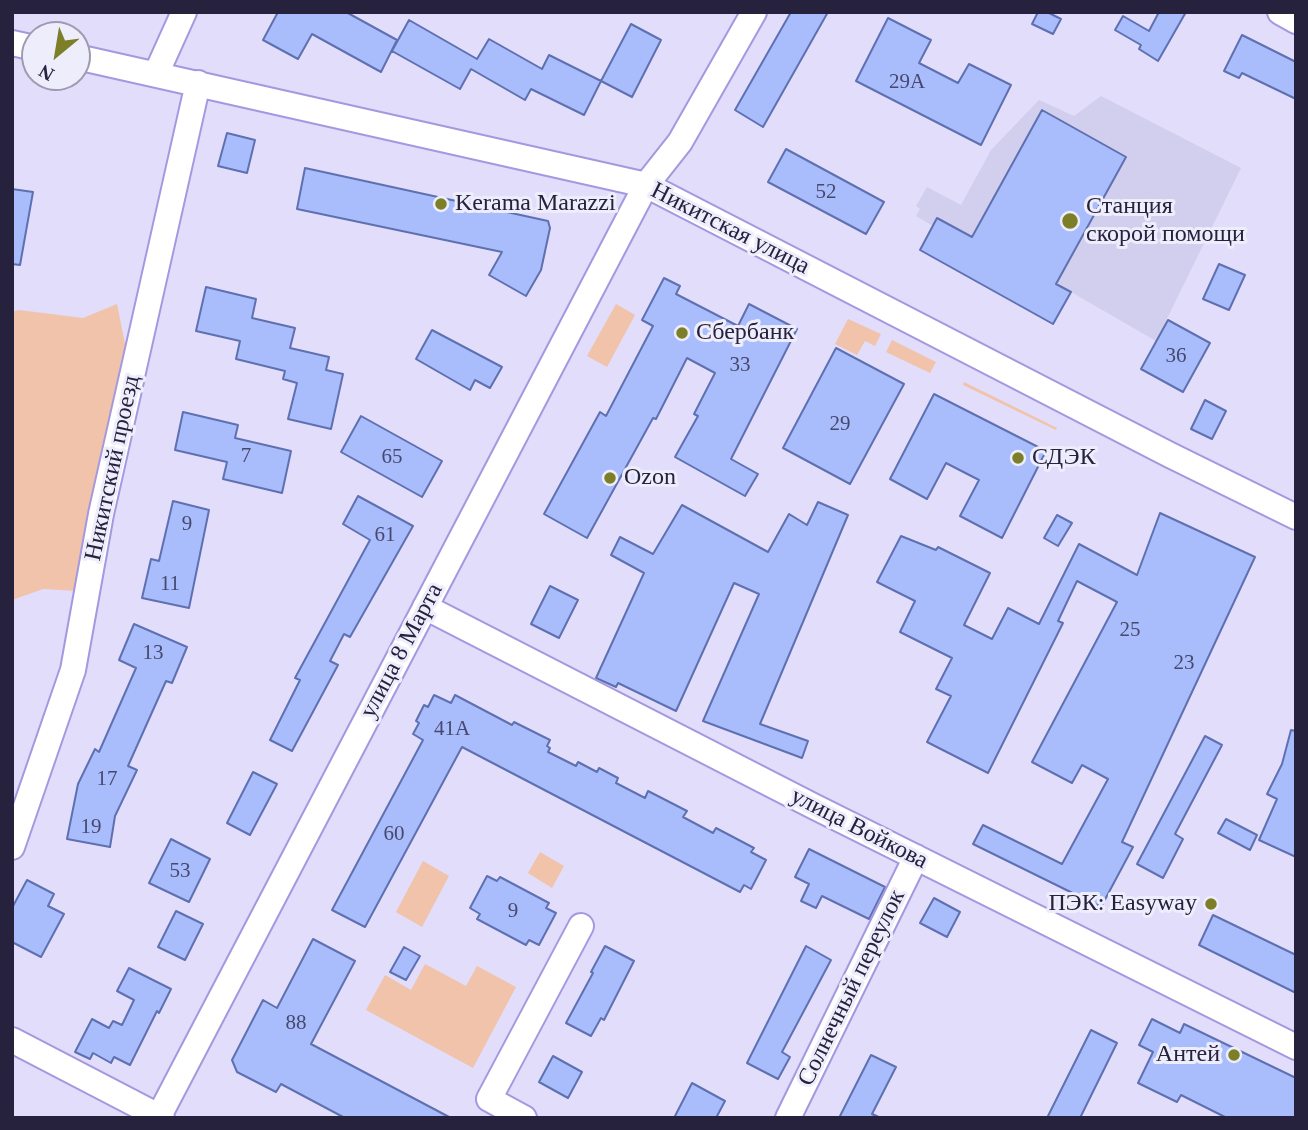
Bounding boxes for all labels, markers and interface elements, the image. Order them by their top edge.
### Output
north arrow [21,21,91,91]
text: N [35,60,57,85]
house number: 29А [889,69,925,95]
street label: Никитская улица [646,177,814,281]
house number: 52 [816,179,836,205]
place label: Kerama Marazzi [455,190,616,218]
place label: Станция скорой помощи [1086,193,1245,249]
marker: Kerama Marazzi [433,196,449,212]
marker: Станция скорой помощи [1060,211,1080,231]
place label: Сбербанк [696,319,794,347]
marker: Сбербанк [674,325,690,341]
house number: 36 [1166,343,1186,369]
house number: 33 [730,352,750,378]
street label: Никитский проезд [79,373,147,563]
house number: 29 [830,411,850,437]
house number: 7 [241,443,251,469]
house number: 65 [382,444,402,470]
place label: СДЭК [1032,444,1096,472]
marker: СДЭК [1010,450,1026,466]
place label: Ozon [624,464,676,492]
marker: Ozon [602,470,618,486]
house number: 9 [182,511,192,537]
house number: 61 [374,522,396,548]
house number: 11 [160,571,180,597]
street label: улица 8 Марта [354,579,450,723]
house number: 25 [1120,617,1140,643]
house number: 13 [142,640,164,666]
house number: 23 [1174,650,1194,676]
house number: 41А [434,716,470,742]
house number: 17 [96,766,118,792]
street label: улица Войкова [786,782,932,876]
house number: 19 [80,814,102,840]
house number: 60 [384,821,404,847]
house number: 53 [170,858,190,884]
street label: Солнечный переулок [792,885,912,1091]
place label: ПЭК: Easyway [1049,890,1197,918]
marker: ПЭК: Easyway [1203,896,1219,912]
house number: 9 [508,898,518,924]
house number: 88 [286,1010,306,1036]
place label: Антей [1156,1041,1220,1069]
marker: Антей [1226,1047,1242,1063]

